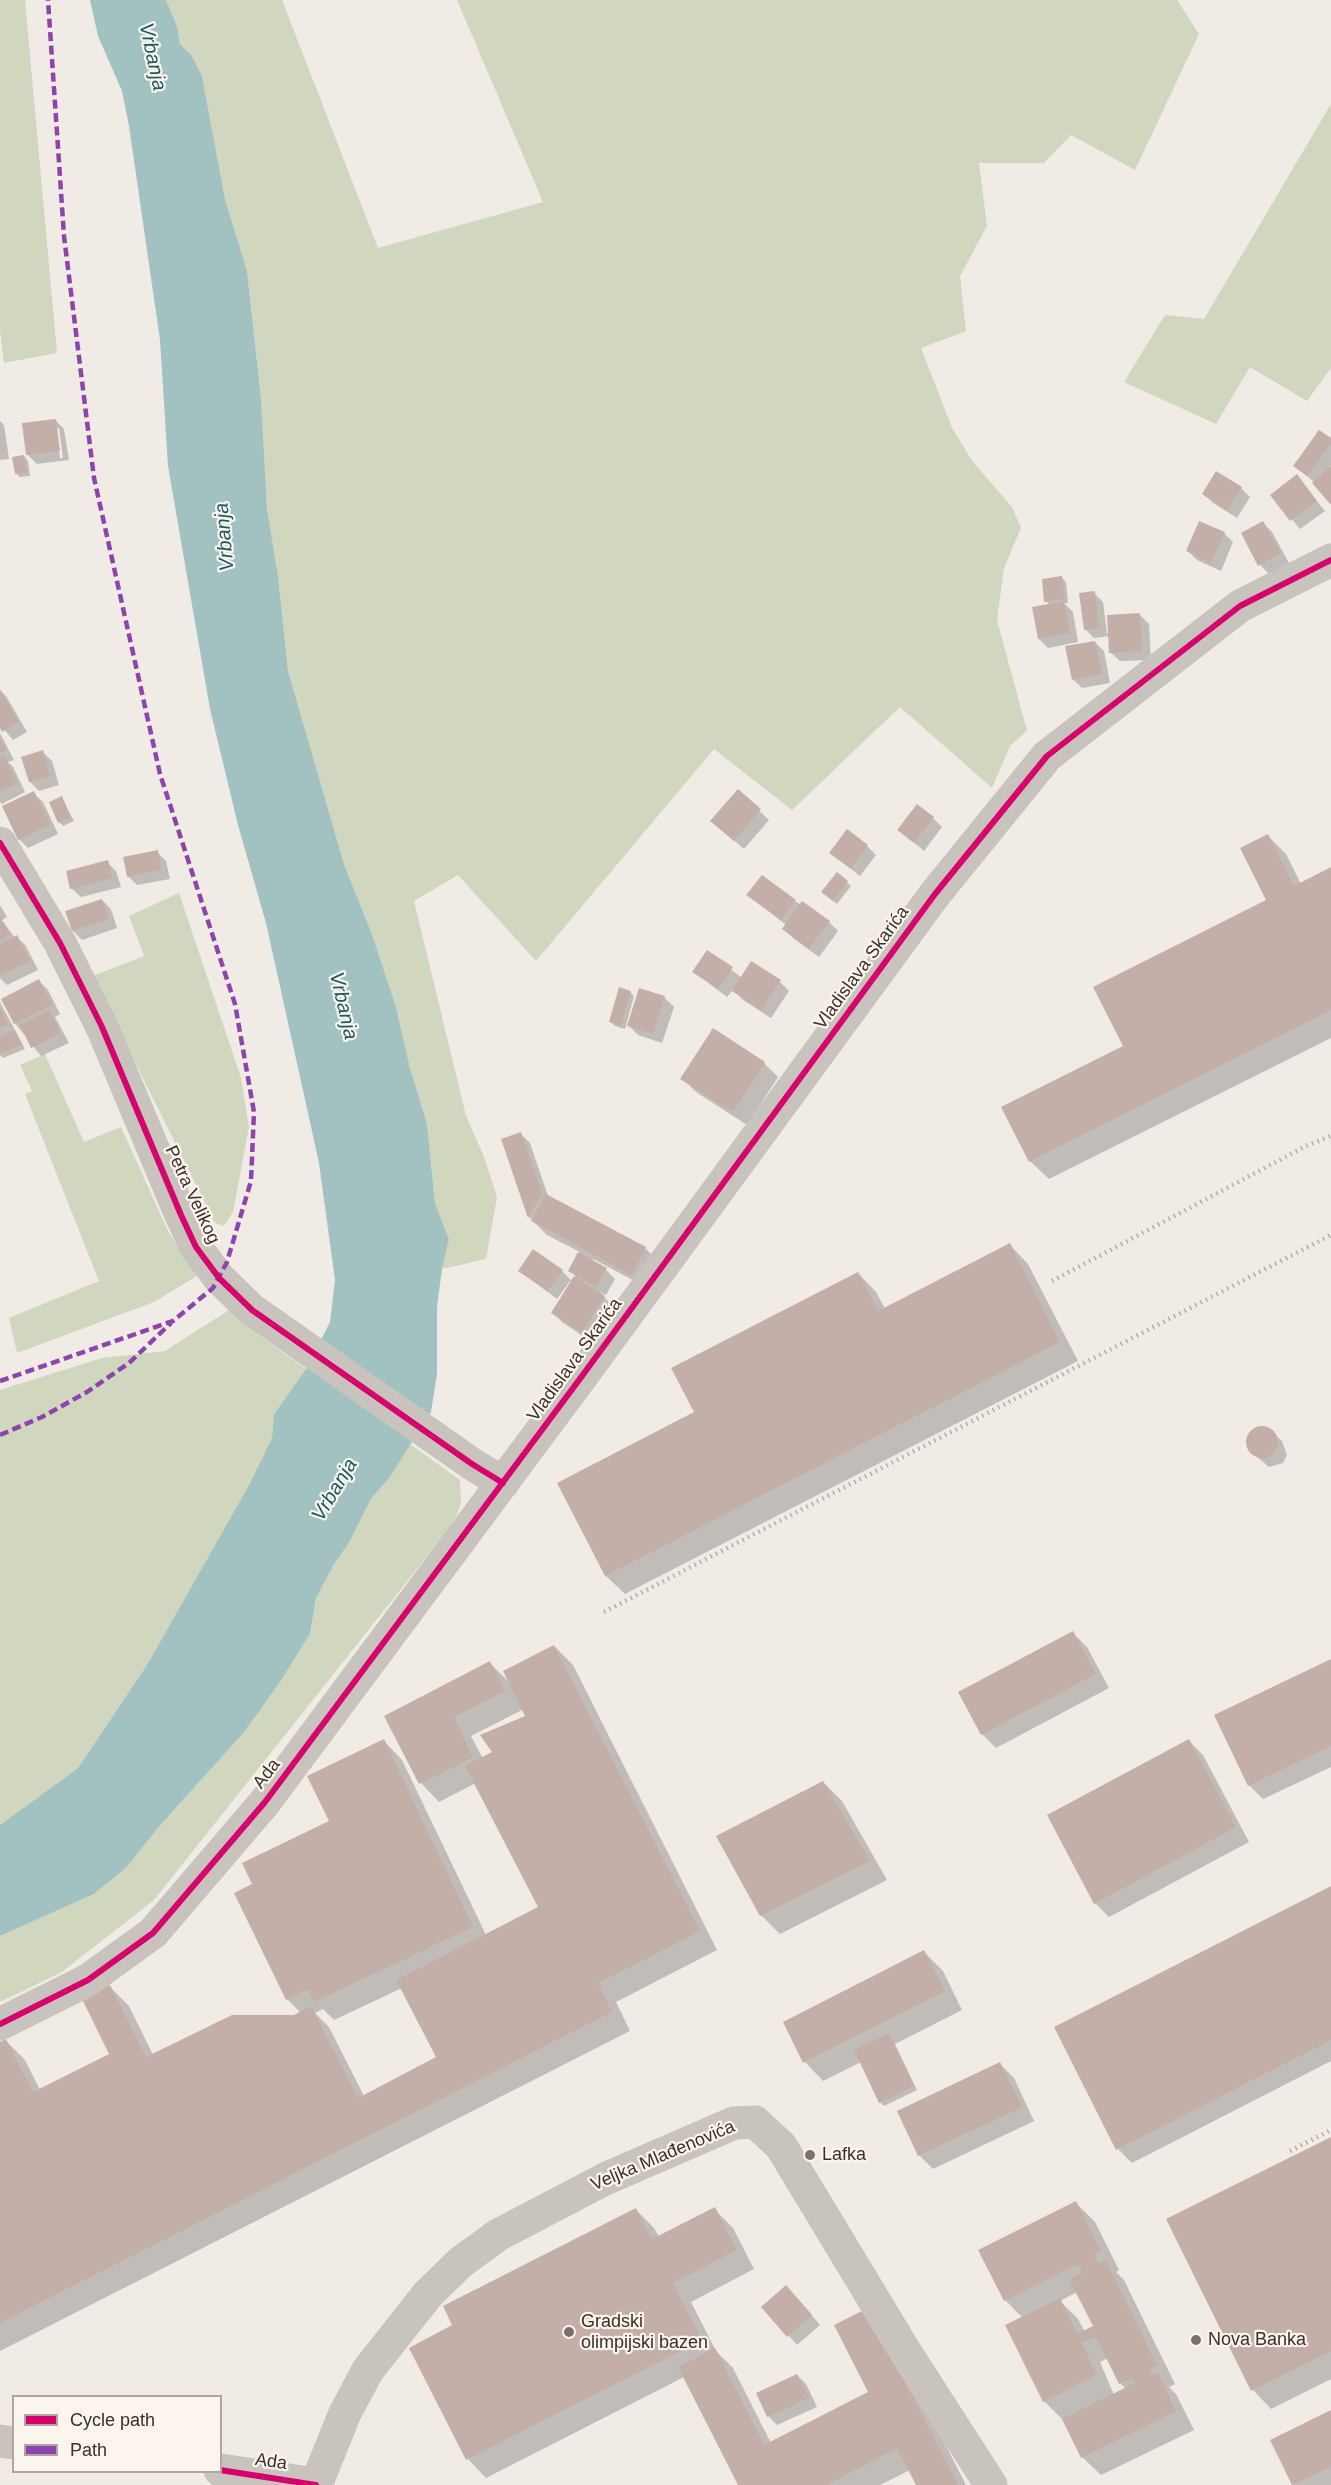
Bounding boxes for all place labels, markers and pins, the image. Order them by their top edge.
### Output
place label: Lafka [822,2144,866,2166]
marker: Lafka [803,2148,817,2162]
place label: Gradski olimpijski bazen [581,2311,708,2354]
marker: Gradski olimpijski bazen [562,2325,576,2339]
place label: Nova Banka [1208,2329,1306,2351]
marker: Nova Banka [1189,2333,1203,2347]

